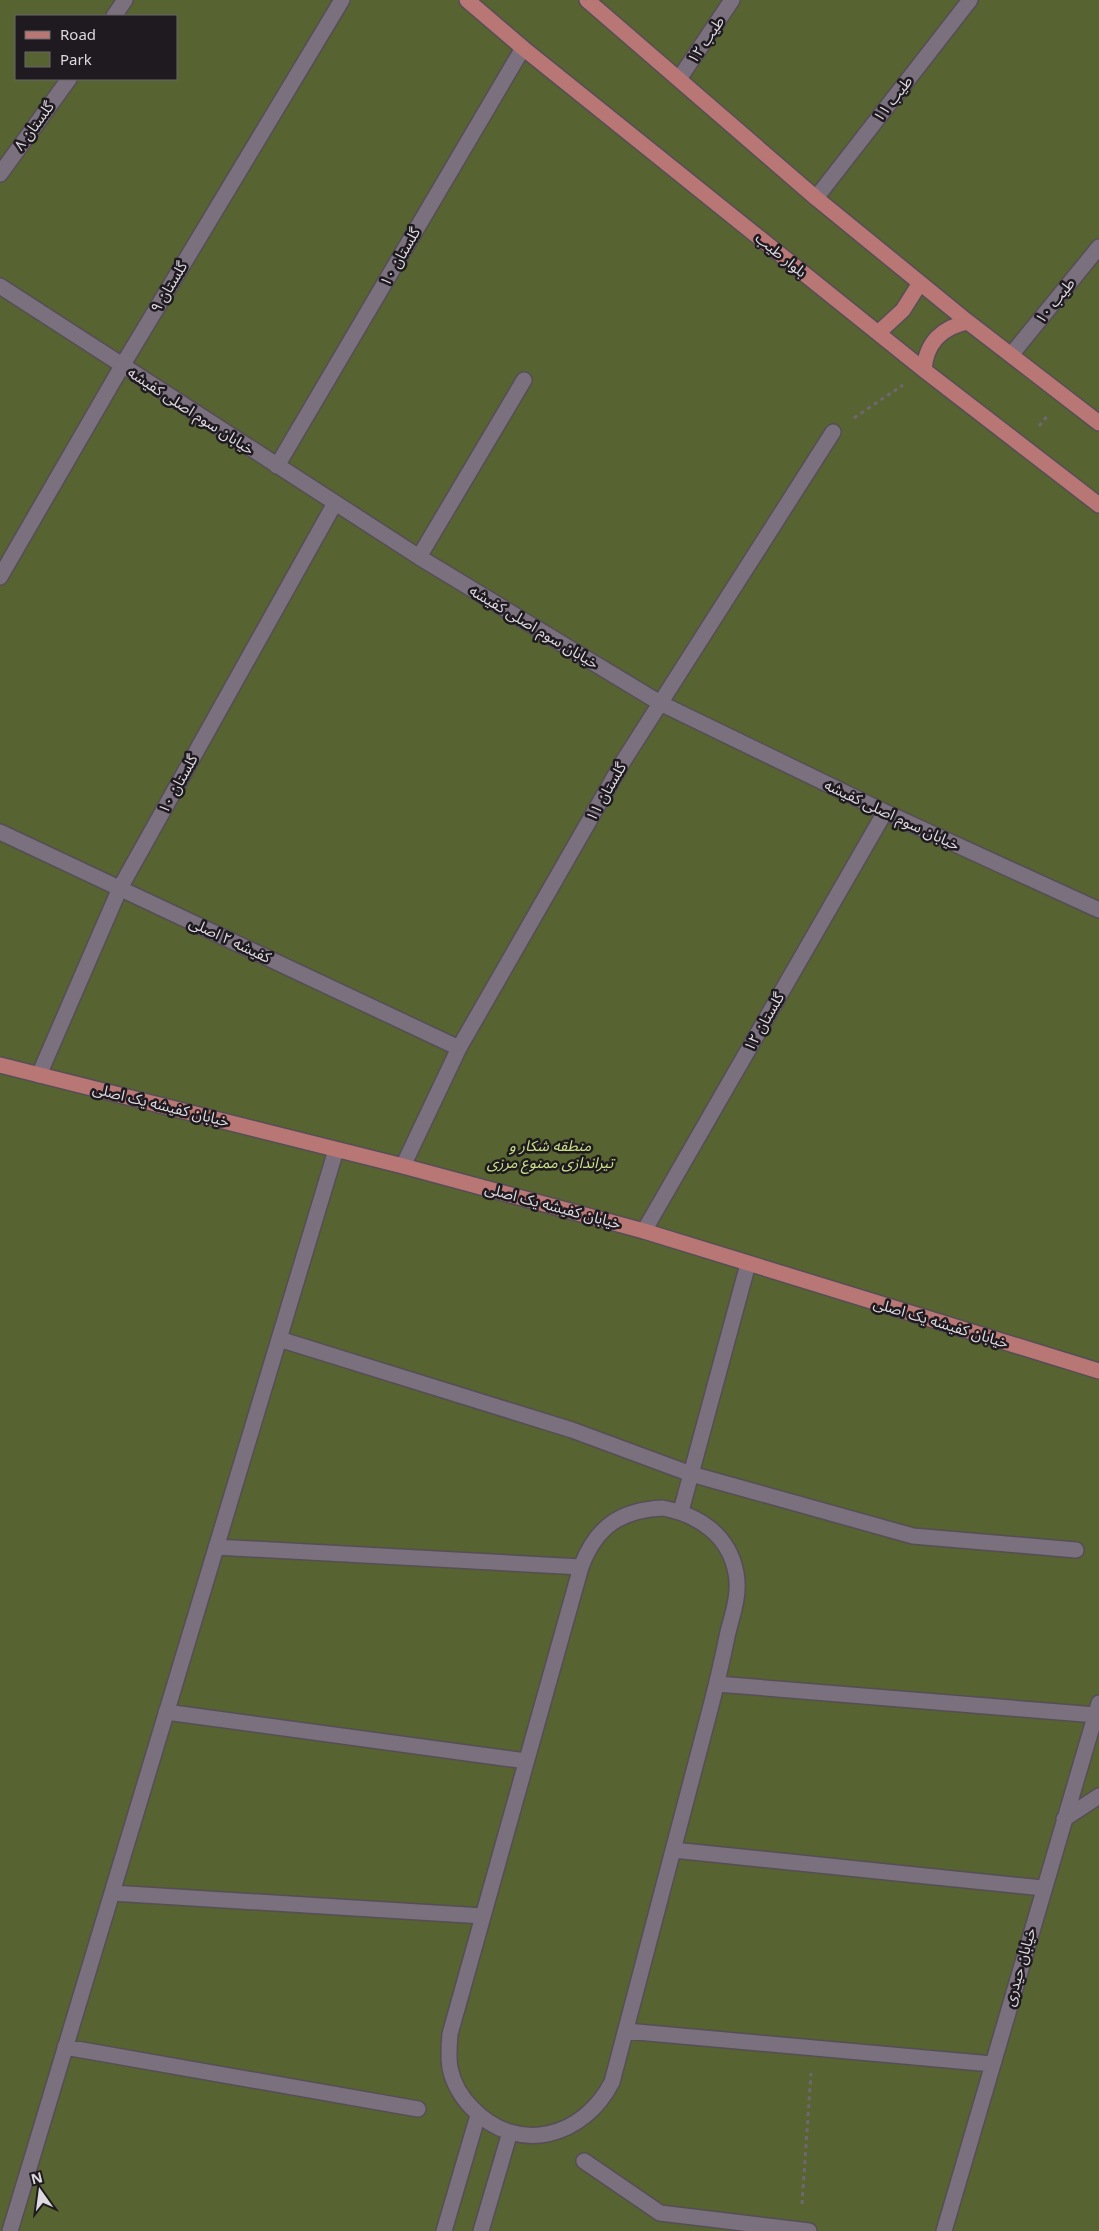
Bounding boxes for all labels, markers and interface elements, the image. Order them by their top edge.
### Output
street label: طیب ۱۲ [678,9,734,71]
legend [15,15,178,80]
text: Road [60,19,96,51]
text: Park [60,44,92,76]
street label: طیب ۱۱ [864,68,922,130]
street label: گلستان ۸ [5,93,64,158]
street label: گلستان ۱۰ [370,220,430,293]
street label: بلوار طیب [747,223,815,287]
street label: گلستان ۹ [141,254,198,319]
street label: طیب ۱۰ [1026,270,1084,332]
street label: خیابان سوم اصلی کفیشه [121,358,262,465]
street label: خیابان سوم اصلی کفیشه [463,575,605,679]
street label: گلستان ۱۰ [148,747,208,820]
street label: گلستان ۱۱ [576,755,636,828]
street label: خیابان سوم اصلی کفیشه [819,769,966,861]
street label: کفیشه ۲ اصلی [183,907,278,974]
street label: گلستان ۱۲ [734,985,794,1058]
street label: خیابان کفیشه یک اصلی [89,1073,233,1138]
park label: منطقه شکار و تیراندازی ممنوع مرزی [487,1130,616,1179]
street label: خیابان کفیشه یک اصلی [481,1172,625,1240]
street label: خیابان کفیشه یک اصلی [869,1287,1013,1359]
street label: خیابان حیدری [993,1924,1047,2010]
text: N [28,2163,46,2194]
north arrow [15,2166,65,2216]

